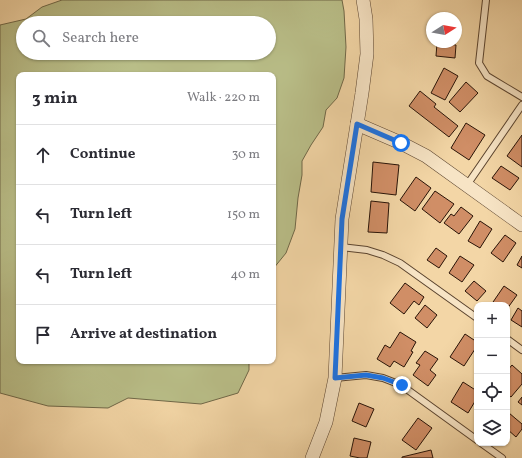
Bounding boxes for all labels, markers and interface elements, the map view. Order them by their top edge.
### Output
north arrow [426,12,462,48]
search box [16,16,276,60]
icon: search [30,27,52,49]
text: Search here [62,28,139,49]
text: 3 min [32,87,78,110]
text: Walk · 220 m [187,89,260,107]
route start [392,134,410,152]
icon: ahead [32,144,54,166]
text: Continue [70,144,135,165]
text: 30 m [232,146,260,164]
icon: left [32,204,54,226]
text: Turn left [70,204,132,225]
text: 150 m [227,206,260,224]
icon: left [32,264,54,286]
text: Turn left [70,264,132,285]
text: 40 m [231,266,260,284]
map controls [474,302,510,446]
button: + [474,302,510,338]
icon: arrive [32,324,54,346]
text: Arrive at destination [70,324,217,345]
button: − [474,338,510,374]
button: locate [474,374,510,410]
route end [393,376,411,394]
button: layers [474,410,510,446]

